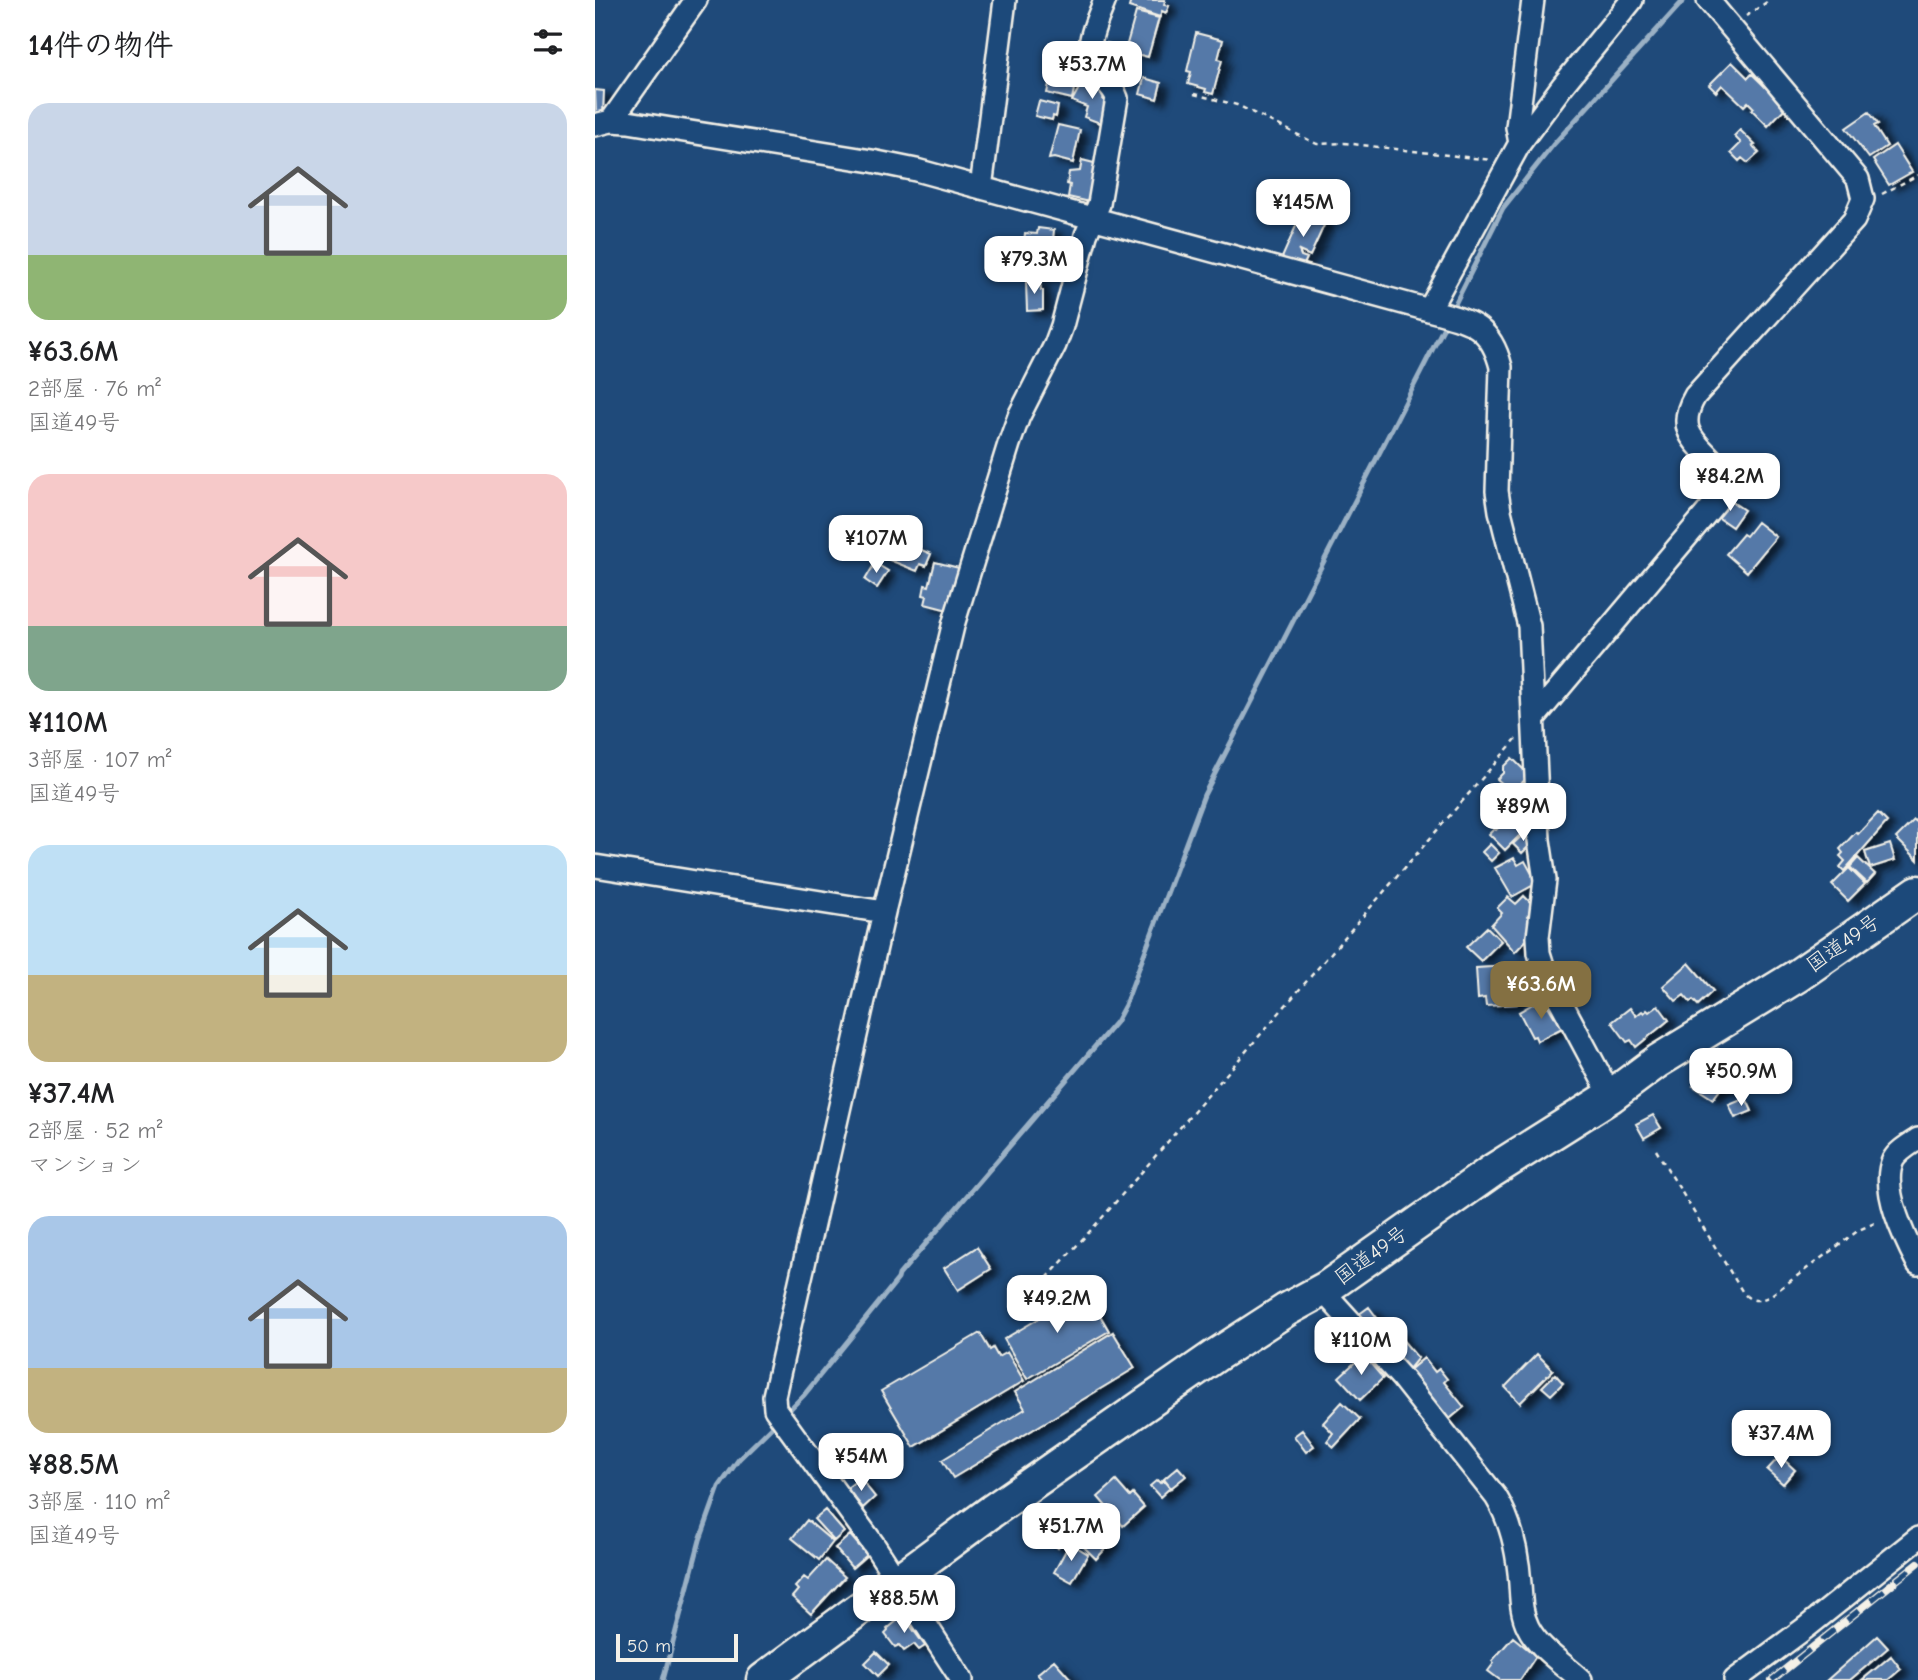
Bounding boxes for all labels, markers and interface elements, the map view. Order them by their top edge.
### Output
icon: filters [529,23,567,61]
text: 14件の物件 [28,28,174,63]
pin: ¥53.7M [1035,42,1149,101]
text: ¥53.7M [1058,50,1126,77]
icon: home [235,148,361,274]
pin: ¥145M [1254,180,1352,239]
text: ¥145M [1272,188,1334,215]
pin: ¥79.3M [977,236,1091,296]
text: ¥79.3M [1000,245,1068,272]
text: ¥63.6M [28,334,119,369]
text: 2部屋 · 76 m² [28,375,161,402]
text: 国道49号 [28,409,120,436]
pin: ¥84.2M [1673,454,1787,513]
text: ¥84.2M [1696,462,1764,489]
pin: ¥107M [827,516,925,575]
icon: home [235,519,361,645]
text: ¥107M [845,524,907,551]
text: ¥110M [28,705,108,740]
text: 3部屋 · 107 m² [28,746,171,773]
text: 国道49号 [28,780,120,807]
pin: ¥89M [1482,784,1564,843]
text: ¥89M [1496,792,1550,819]
icon: home [235,890,361,1016]
street label: 国道49号 [1802,909,1884,977]
pin: ¥63.6M [1484,962,1598,1021]
text: ¥63.6M [1506,970,1576,997]
pin: ¥50.9M [1684,1048,1798,1108]
text: ¥50.9M [1705,1057,1777,1084]
text: ¥37.4M [28,1076,115,1111]
text: 2部屋 · 52 m² [28,1117,162,1144]
text: マンション [28,1151,142,1178]
street label: 国道49号 [1330,1221,1412,1289]
icon: home [235,1261,361,1387]
pin: ¥49.2M [1000,1276,1114,1335]
text: ¥49.2M [1023,1284,1091,1311]
pin: ¥110M [1312,1318,1410,1377]
text: ¥110M [1330,1326,1392,1353]
pin: ¥37.4M [1724,1410,1838,1470]
text: ¥37.4M [1748,1419,1814,1446]
pin: ¥54M [820,1434,902,1493]
text: ¥54M [835,1442,887,1469]
text: ¥88.5M [28,1447,119,1482]
text: 3部屋 · 110 m² [28,1488,170,1515]
pin: ¥51.7M [1014,1504,1128,1563]
text: ¥51.7M [1038,1512,1104,1539]
text: 国道49号 [28,1522,120,1549]
pin: ¥88.5M [847,1576,961,1635]
text: ¥88.5M [869,1584,939,1611]
scale bar [616,1631,739,1663]
text: 50 m [627,1635,671,1657]

